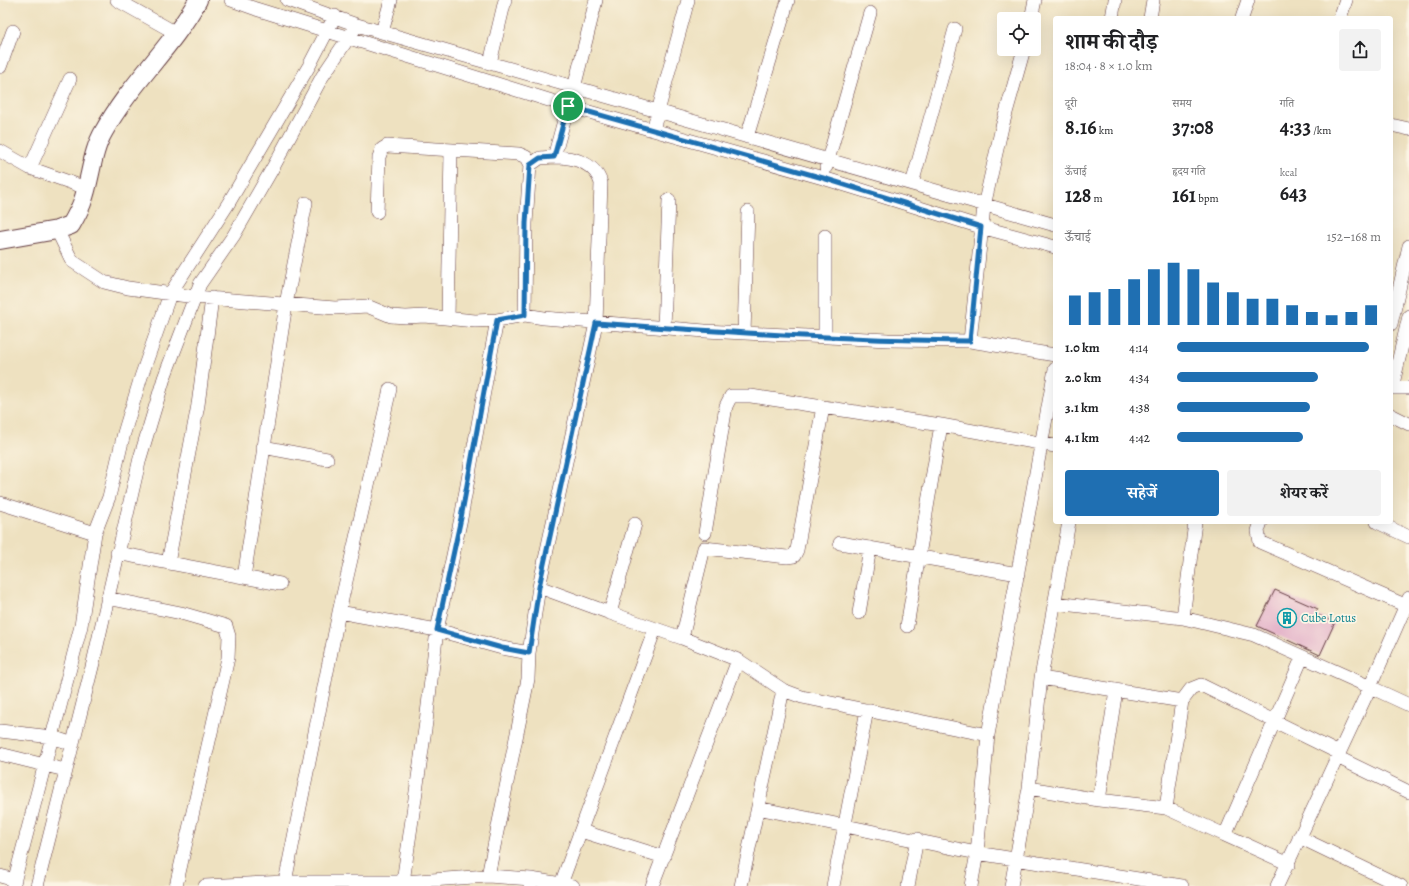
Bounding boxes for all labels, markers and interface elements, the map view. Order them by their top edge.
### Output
map controls [997,12,1041,56]
button: locate [997,12,1041,56]
text: शाम की दौड़ [1065,27,1157,57]
button: share [1339,29,1381,71]
text: 18:04 · 8 × 1.0 km [1065,57,1153,74]
pin [551,89,585,123]
icon: arrive [557,95,579,117]
text: दूरी [1065,96,1077,111]
text: समय [1172,96,1192,111]
text: गति [1280,96,1294,111]
text: 8.16 [1065,114,1097,141]
text: 37:08 [1172,114,1214,141]
text: 4:33 [1280,114,1311,141]
text: km [1097,123,1113,138]
text: /km [1311,123,1331,138]
text: ऊँचाई [1065,164,1087,179]
text: हृदय गति [1172,164,1205,179]
text: kcal [1280,165,1297,180]
text: 643 [1280,180,1307,207]
text: 128 [1065,182,1091,209]
text: 161 [1172,182,1196,209]
text: m [1091,191,1103,206]
text: bpm [1196,191,1219,206]
text: ऊँचाई [1065,228,1091,245]
text: 152–168 m [1327,228,1381,245]
text: 1.0 km [1065,339,1100,356]
text: 4:14 [1129,339,1148,356]
text: 2.0 km [1065,369,1101,386]
text: 4:34 [1129,369,1149,386]
text: 3.1 km [1065,399,1099,416]
text: 4:38 [1129,399,1150,416]
text: 4.1 km [1065,429,1099,446]
text: 4:42 [1129,429,1150,446]
button: सहेजें [1065,470,1219,516]
button: शेयर करें [1227,470,1381,516]
building icon: Cube Lotus [1276,607,1298,629]
place label: Cube Lotus [1301,610,1356,626]

